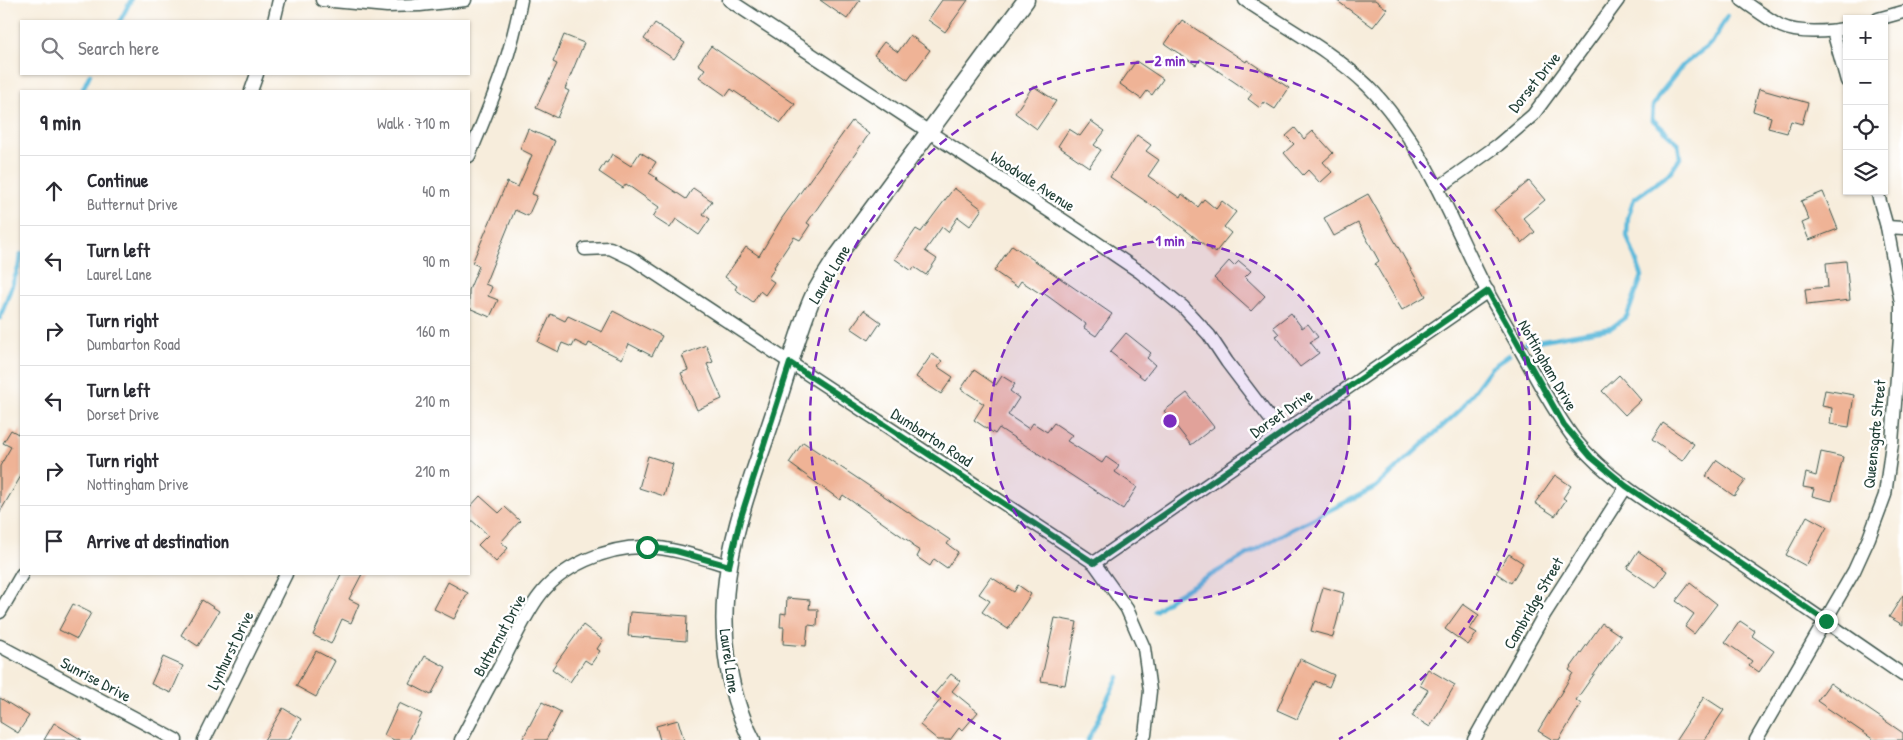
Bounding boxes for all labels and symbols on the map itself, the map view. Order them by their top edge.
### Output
street label: Dorset Drive [1503,47,1566,117]
text: 2 min [1155,50,1186,71]
street label: Woodvale Avenue [987,145,1080,217]
text: 1 min [1155,230,1185,251]
street label: Laurel Lane [803,240,855,307]
street label: Nottingham Drive [1513,316,1583,415]
street label: Queensgate Street [1857,378,1891,489]
street label: Dorset Drive [1245,383,1317,443]
street label: Dumbarton Road [887,402,977,472]
centre of rings [1161,412,1179,430]
route start [636,536,659,559]
street label: Cambridge Street [1498,553,1568,653]
street label: Butternut Drive [467,589,531,680]
street label: Lynhurst Drive [202,607,259,693]
route end [1815,610,1838,633]
street label: Laurel Lane [715,627,745,695]
street label: Sunrise Drive [57,651,136,707]

